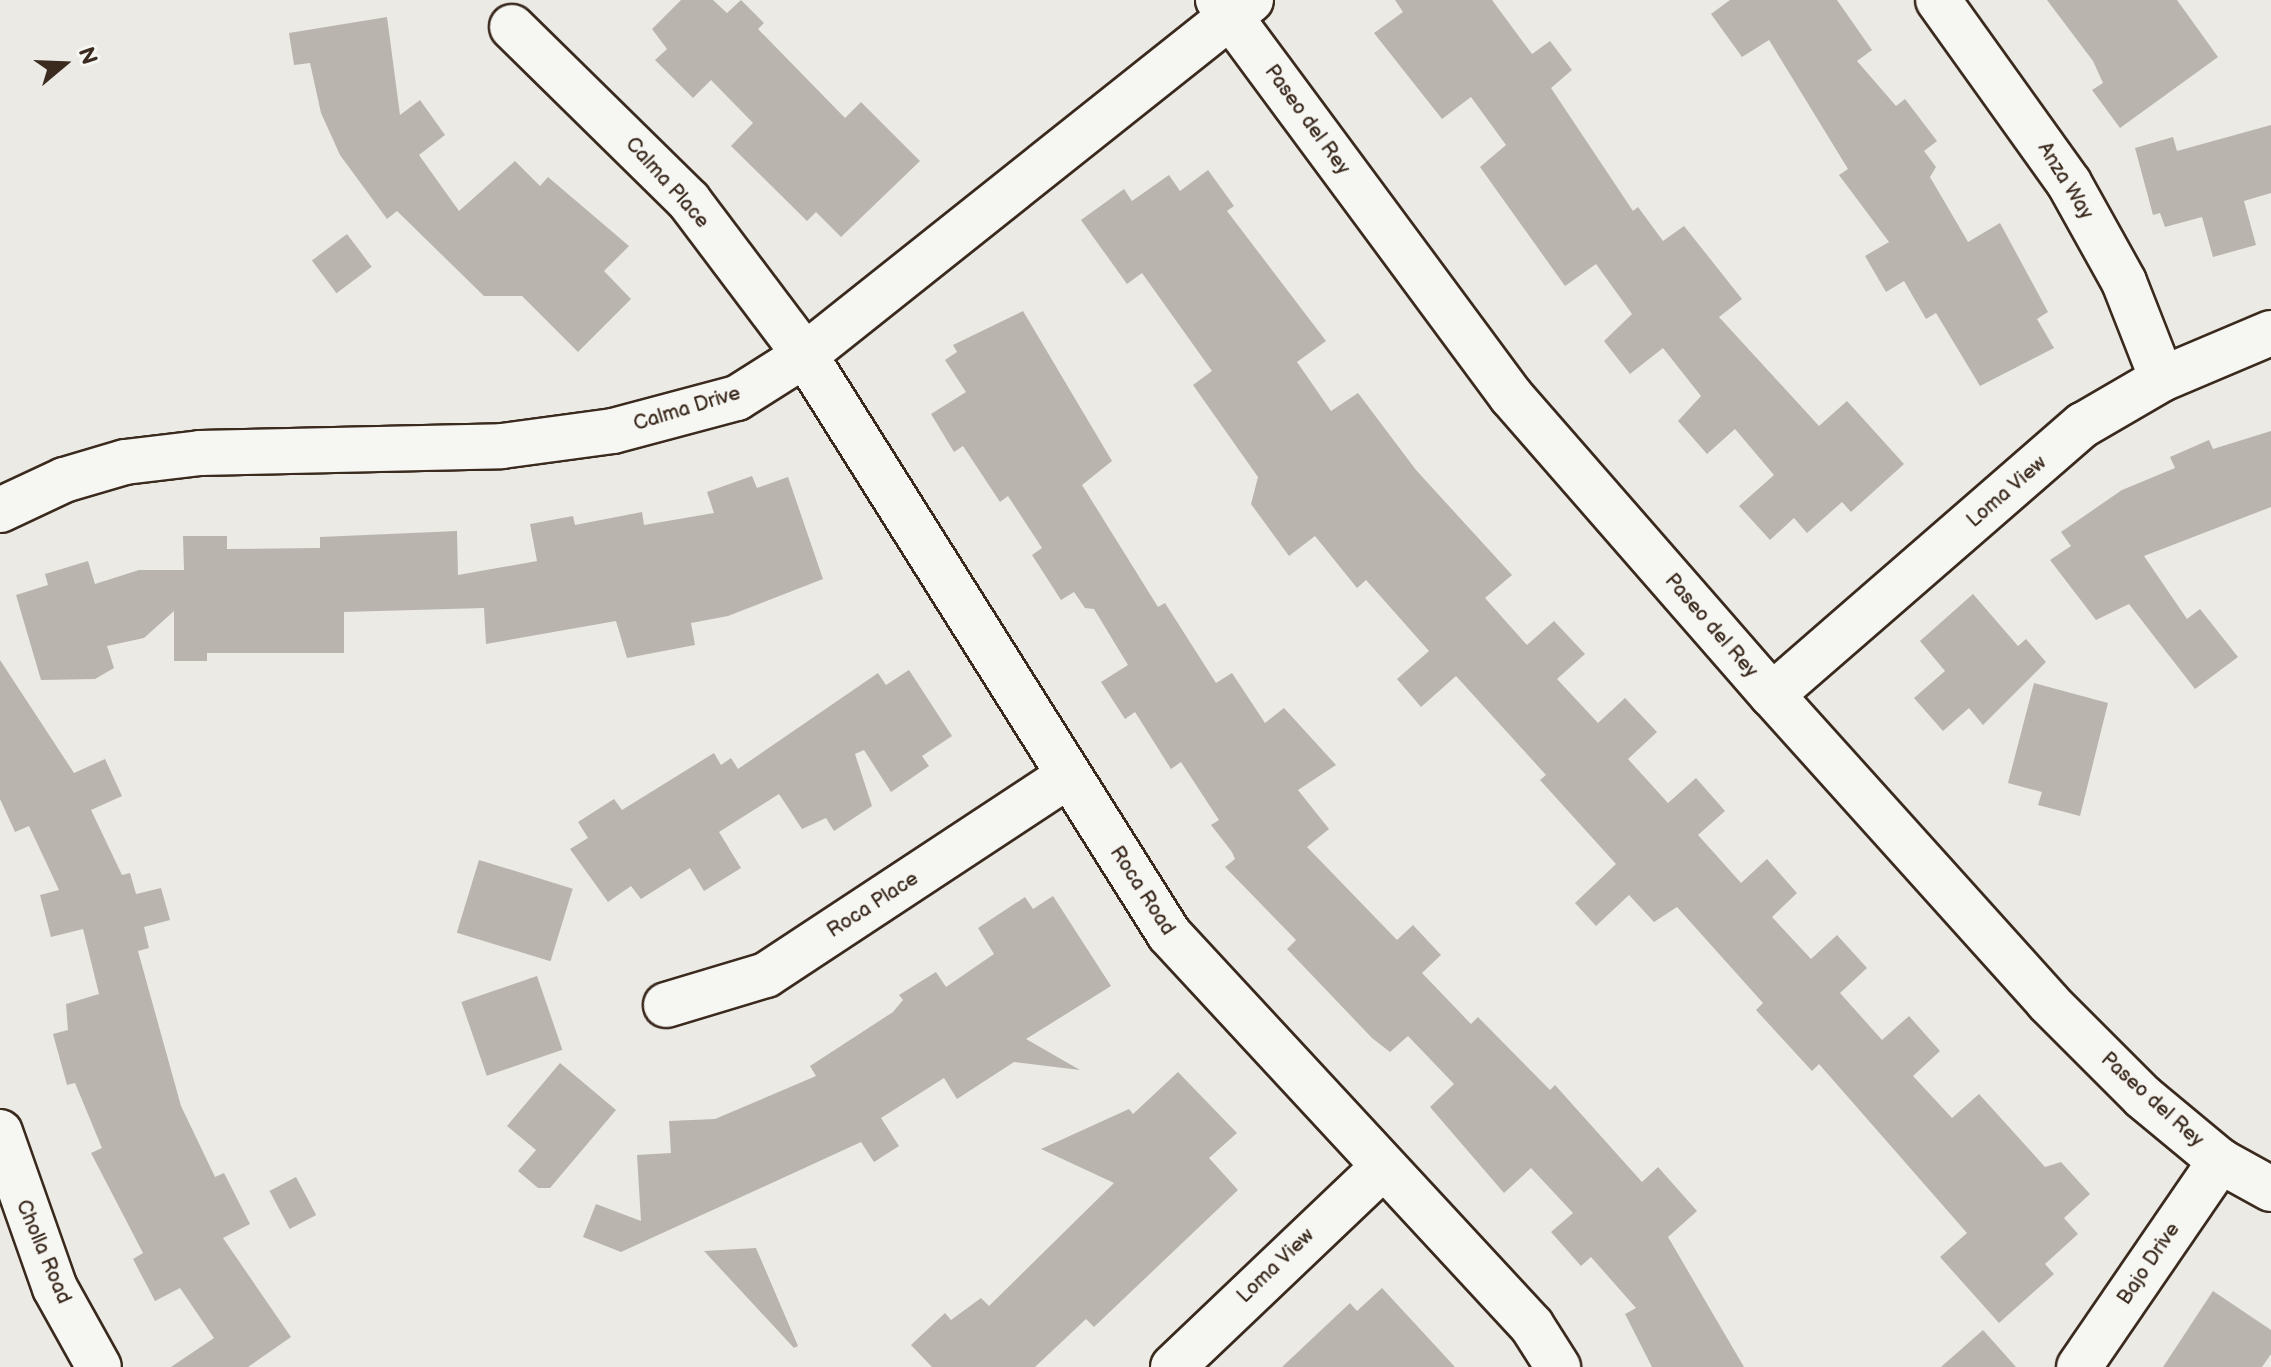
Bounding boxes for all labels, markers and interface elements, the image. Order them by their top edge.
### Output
north arrow [24,24,104,104]
text: N [72,44,103,68]
street label: Paseo del Rey [1259,60,1355,180]
street label: Calma Place [620,133,714,233]
street label: Anza Way [2032,138,2098,224]
street label: Calma Drive [631,381,743,437]
street label: Loma View [1962,451,2052,533]
street label: Paseo del Rey [1659,569,1763,683]
street label: Roca Road [1104,842,1180,940]
street label: Roca Place [823,867,923,943]
street label: Paseo del Rey [2096,1048,2208,1152]
street label: Cholla Road [10,1196,76,1308]
street label: Bajo Drive [2113,1219,2185,1309]
street label: Loma View [1232,1223,1320,1309]

